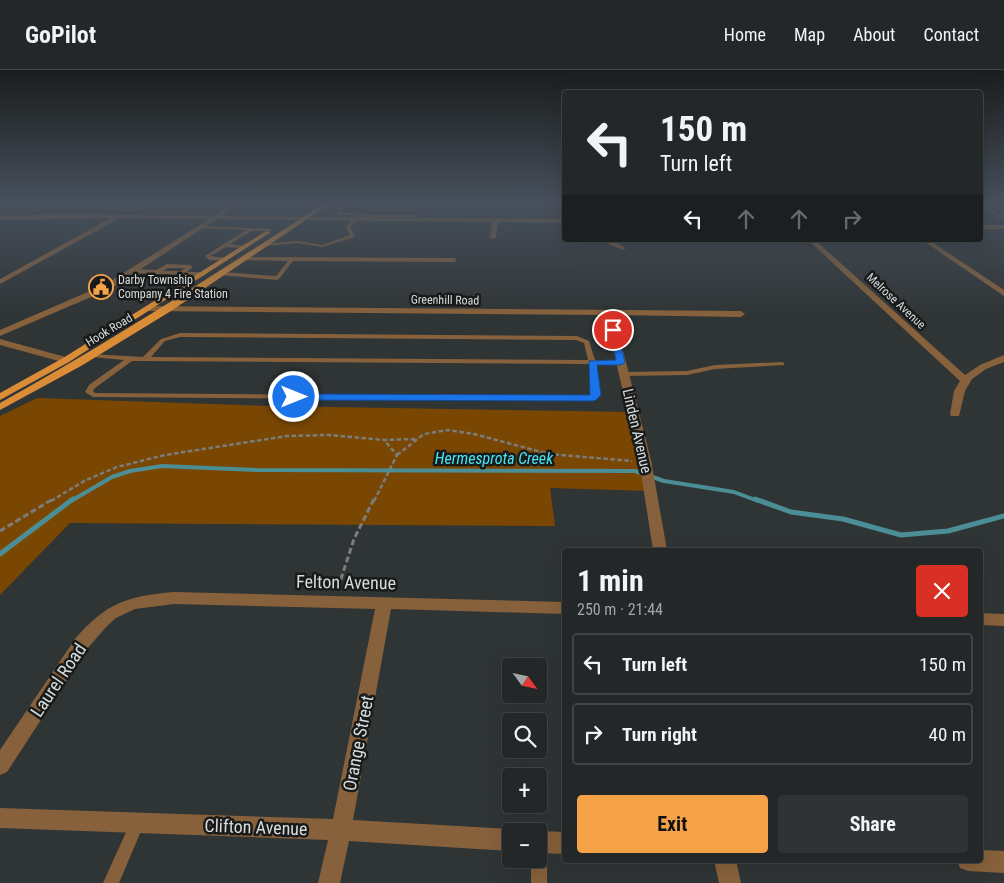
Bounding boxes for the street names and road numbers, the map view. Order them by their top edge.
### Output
street label: Melrose Avenue [864,270,929,332]
street label: Greenhill Road [411,292,479,308]
street label: Hook Road [83,311,135,349]
street label: Linden Avenue [619,387,655,475]
street label: Felton Avenue [296,571,396,593]
street label: Laurel Road [26,639,90,721]
street label: Orange Street [338,693,378,793]
street label: Clifton Avenue [204,815,308,839]

